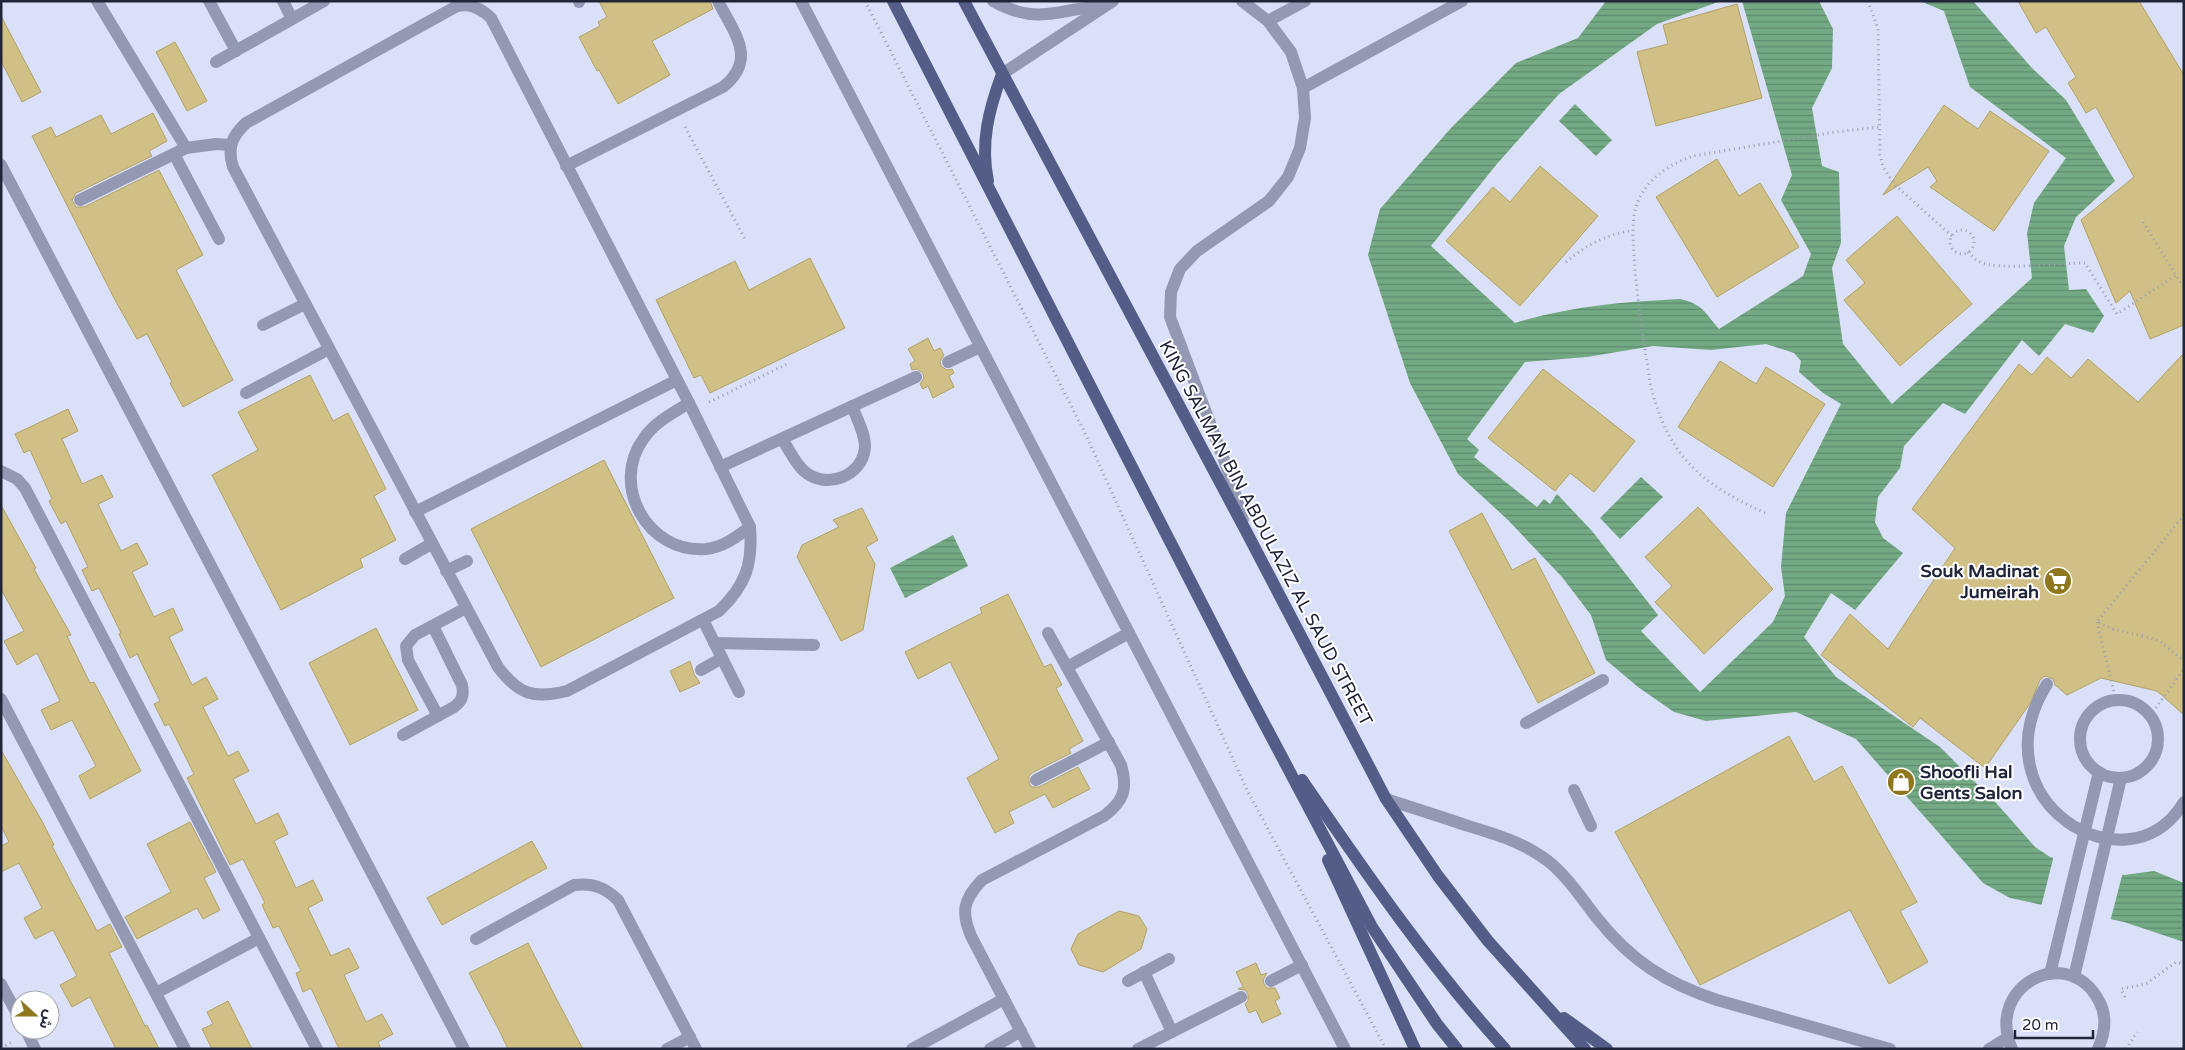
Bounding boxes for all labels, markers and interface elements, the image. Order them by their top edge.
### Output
street label: KING SALMAN BIN ABDULAZIZ AL SAUD STREET [1155,336,1377,730]
place label: Souk Madinat Jumeirah [1920,560,2039,603]
supermarket icon: Souk Madinat Jumeirah [2043,566,2073,596]
place label: Shoofli Hal Gents Salon [1920,761,2022,804]
shop icon: Shoofli Hal Gents Salon [1886,767,1916,797]
north arrow [10,990,60,1040]
text: ش [35,1007,58,1031]
scale bar [2015,1008,2092,1040]
text: 20 m [2022,1016,2059,1034]

